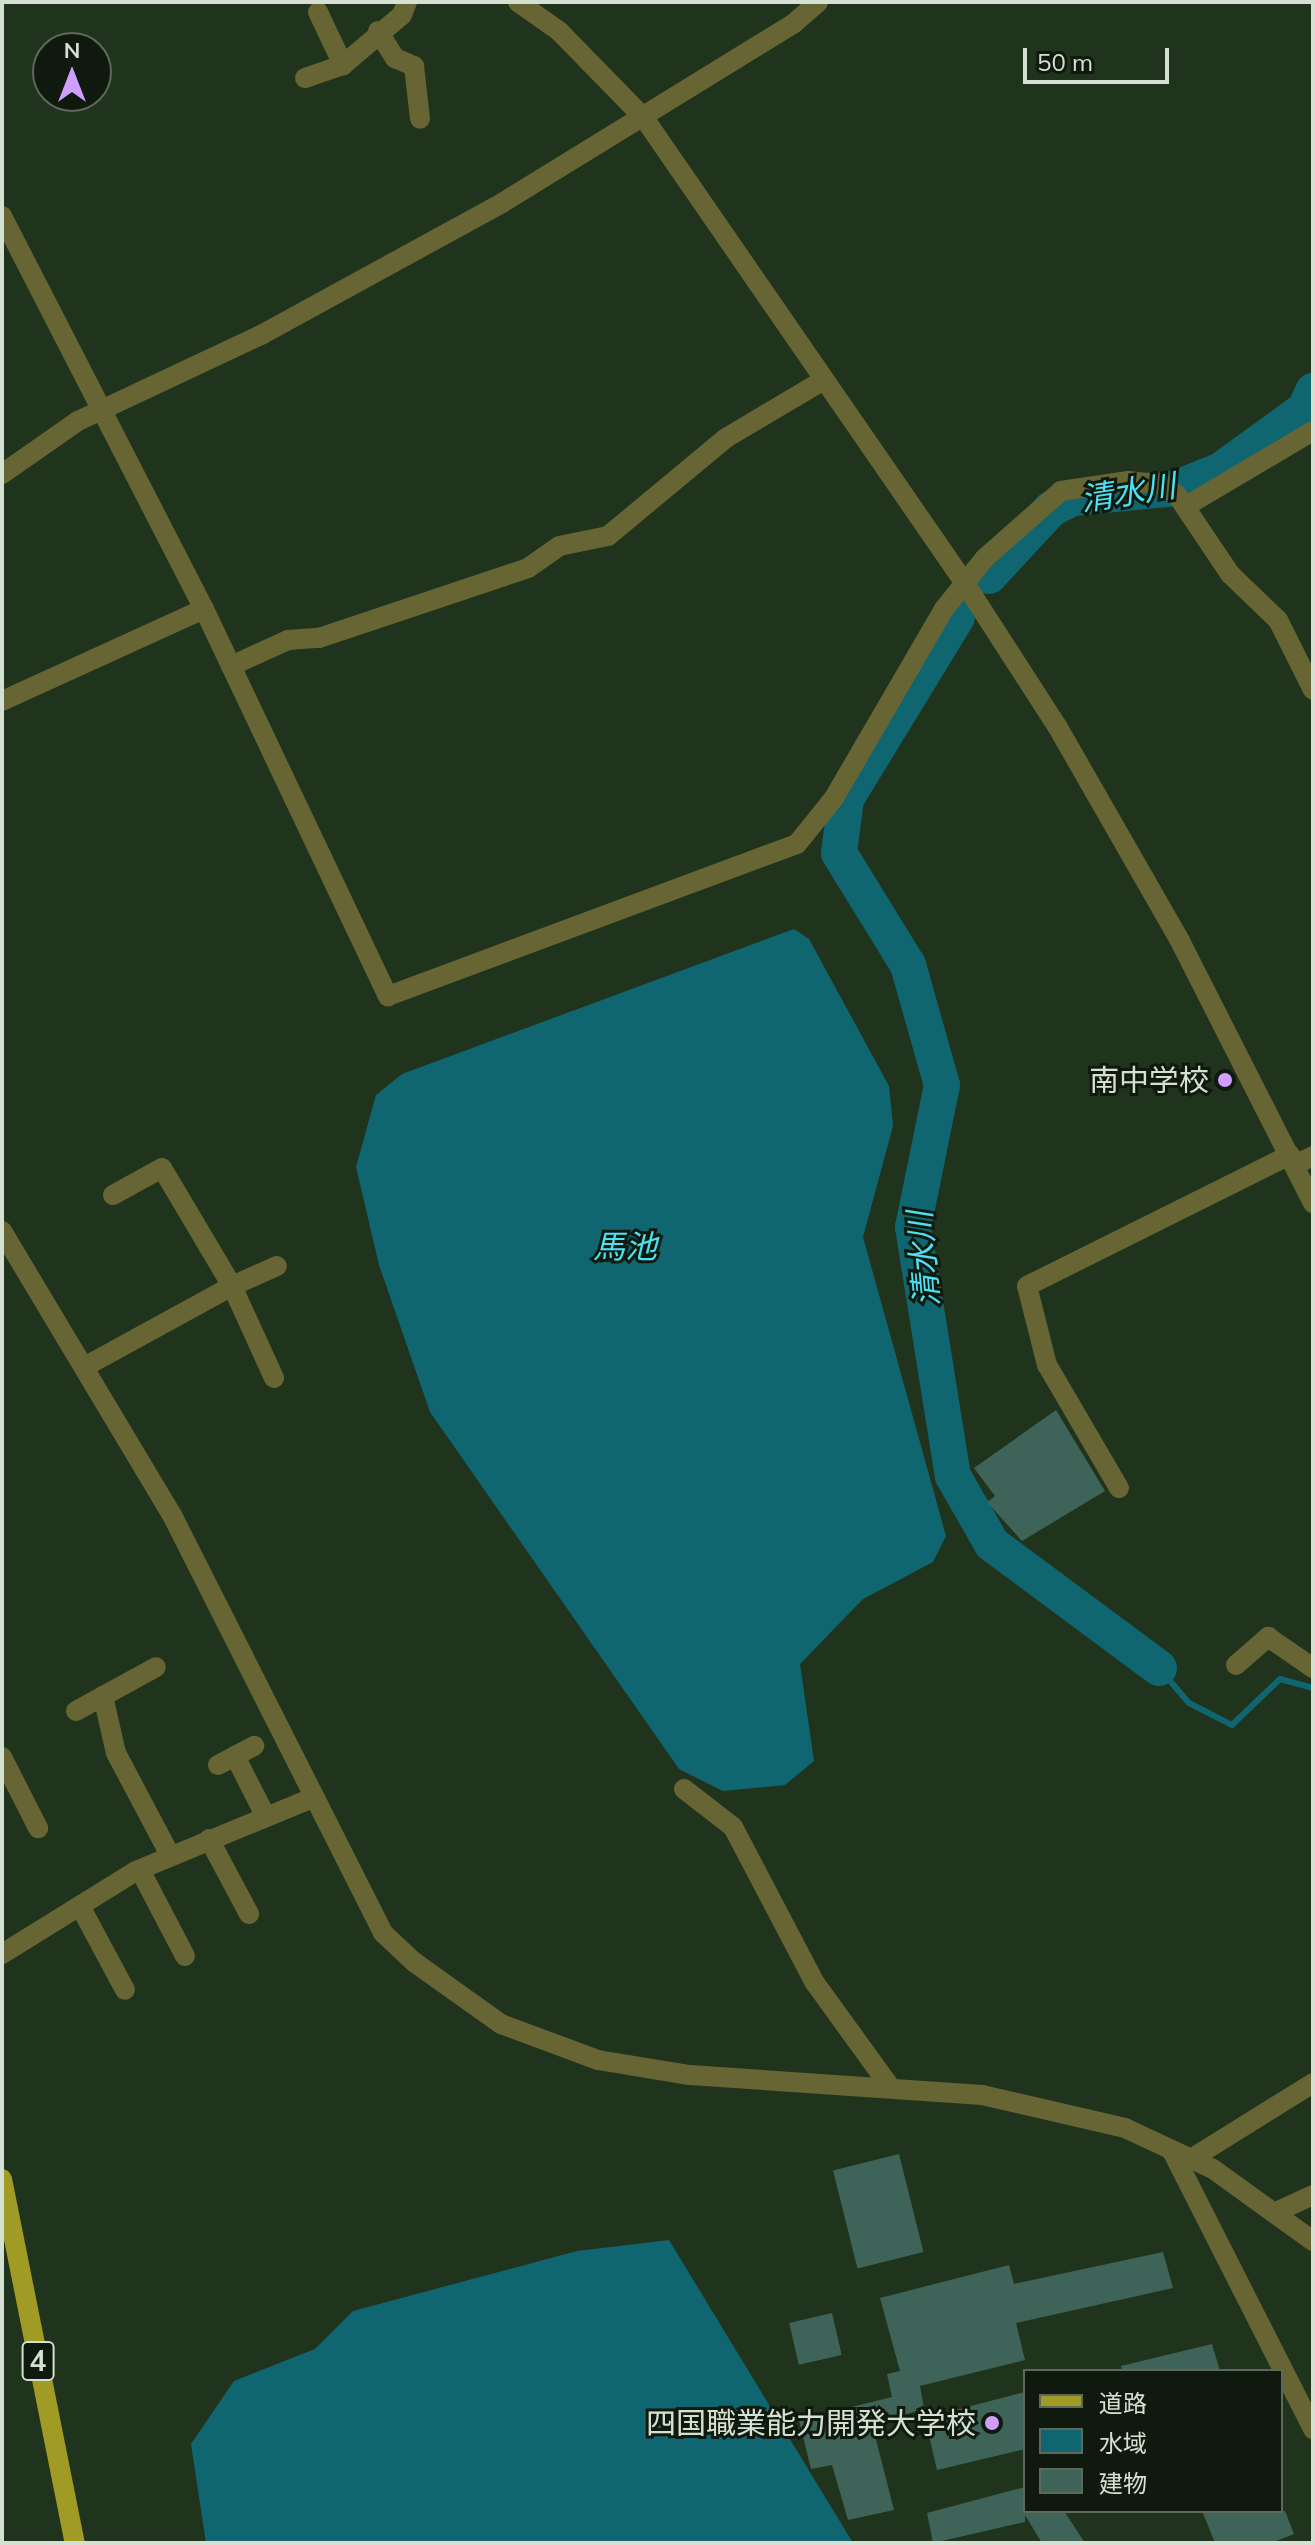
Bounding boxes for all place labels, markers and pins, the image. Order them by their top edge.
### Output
place label: 南中学校 [1089,1062,1209,1098]
marker: 南中学校 [1216,1071,1234,1089]
place label: 四国職業能力開発大学校 [646,2405,976,2441]
marker: 四国職業能力開発大学校 [983,2414,1001,2432]

